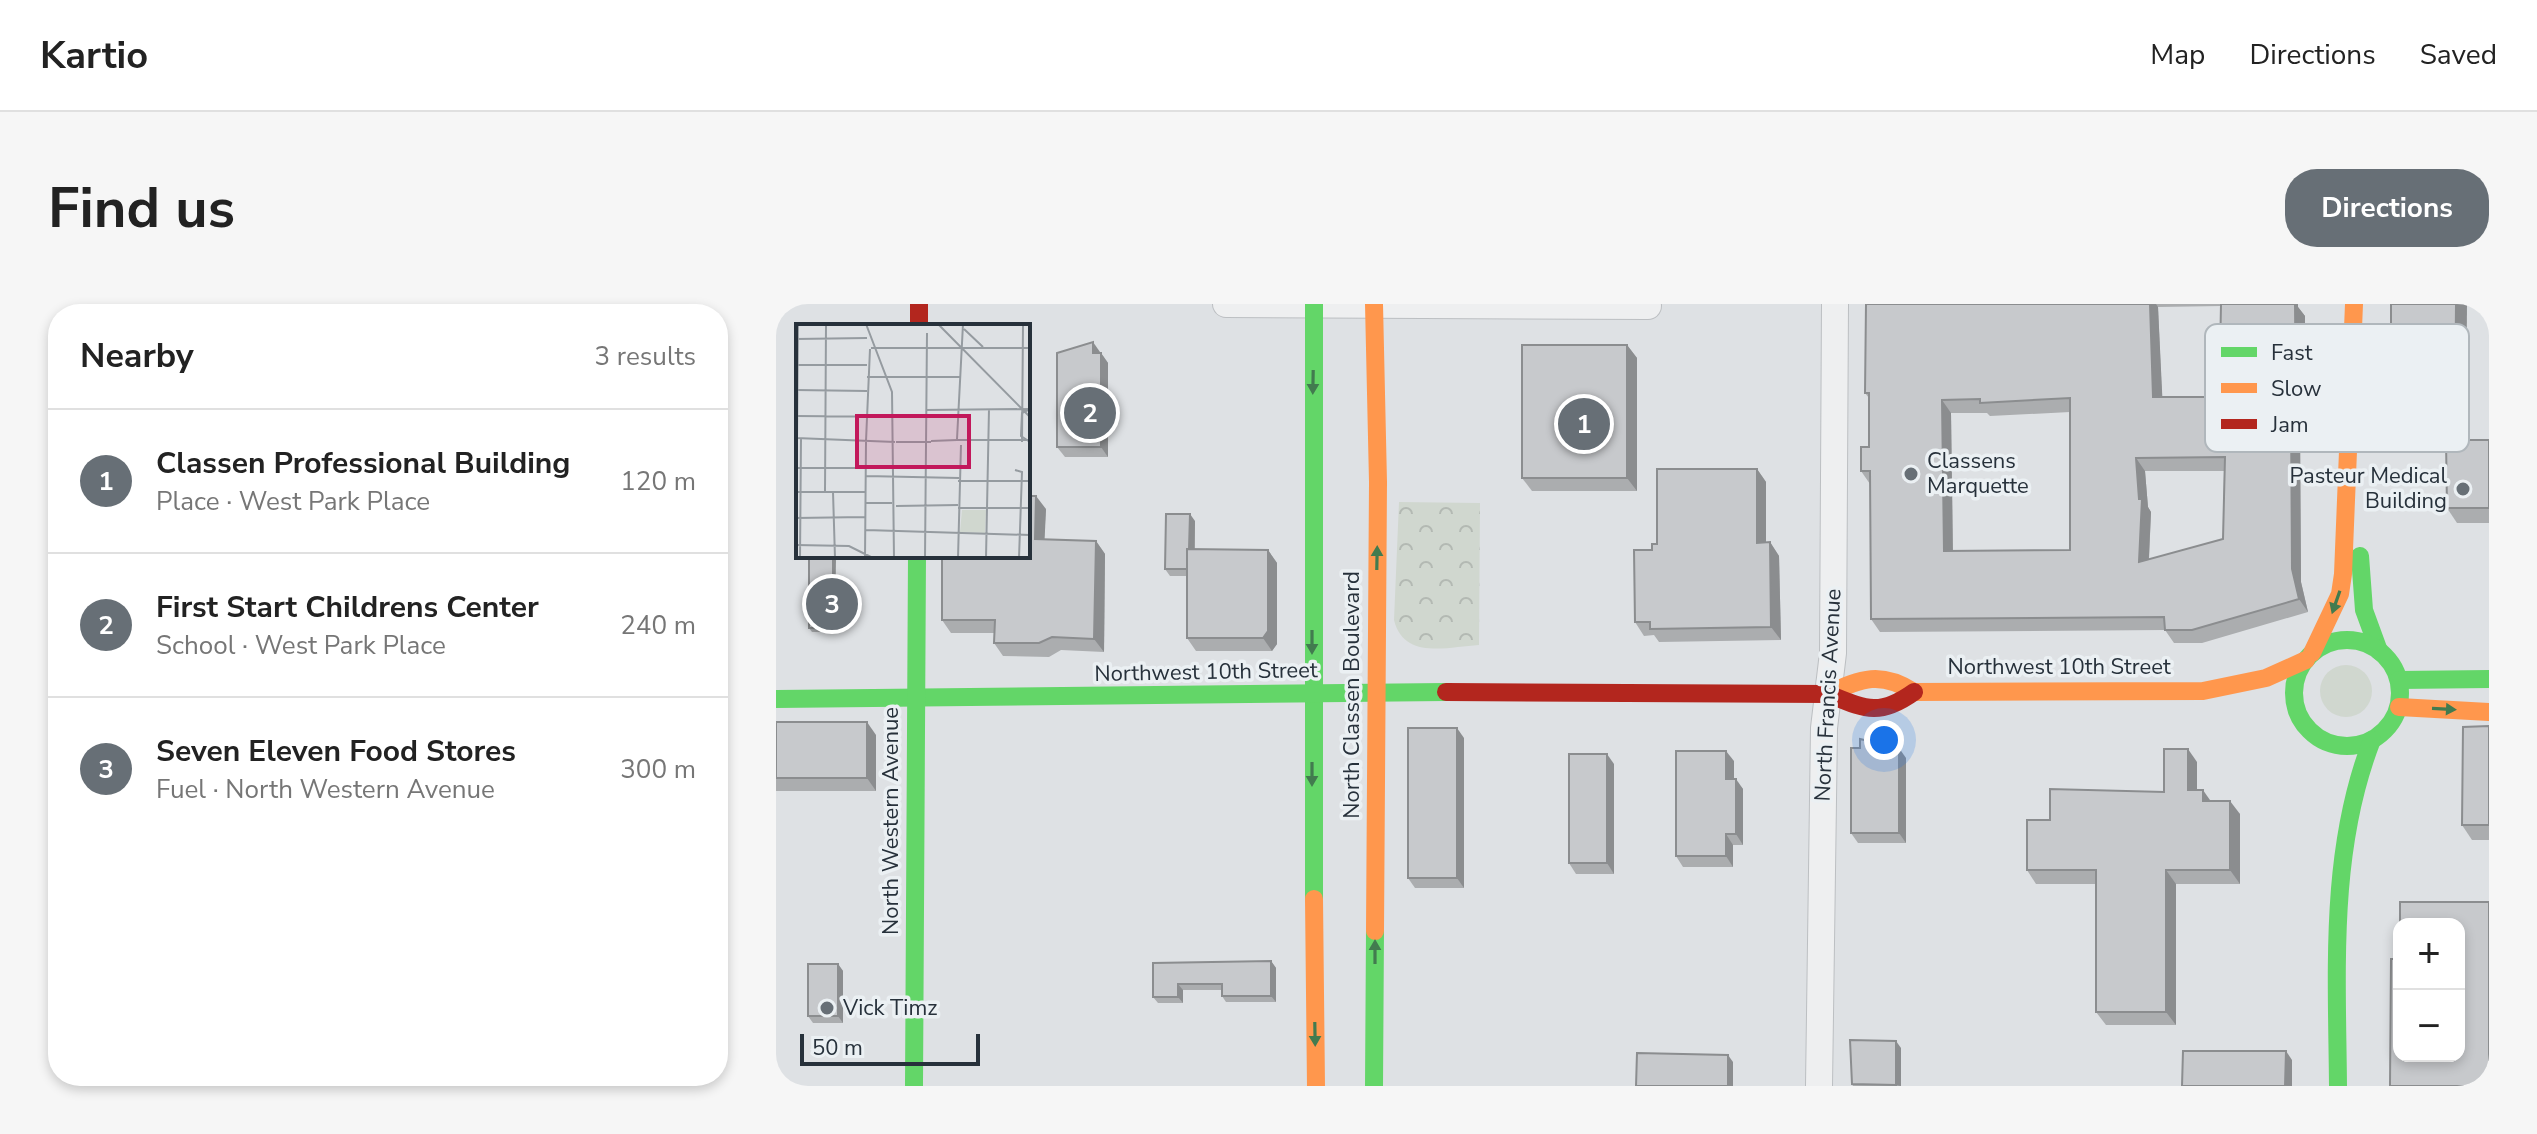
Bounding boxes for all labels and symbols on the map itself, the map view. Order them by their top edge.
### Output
inset map [796,324,1030,558]
legend [2205,324,2469,452]
text: Fast [2271,338,2313,368]
one-way arrow [1307,370,1319,395]
text: Slow [2271,374,2322,404]
pin: 2 [1064,383,1116,443]
pin: 1 [1558,394,1610,454]
text: Jam [2270,410,2309,440]
place label: Classens Marquette [1927,446,2029,501]
place label: Pasteur Medical Building [2290,461,2447,516]
marker: Classens Marquette [1902,465,1920,483]
marker: Pasteur Medical Building [2454,480,2472,498]
one-way arrow [1371,545,1383,570]
street label: North Classen Boulevard [1337,571,1367,819]
pin: 3 [806,574,858,634]
street label: North Francis Avenue [1807,588,1849,802]
one-way arrow [2330,590,2342,614]
one-way arrow [1306,630,1318,655]
street label: Northwest 10th Street [1947,652,2171,682]
street label: Northwest 10th Street [1094,655,1318,689]
one-way arrow [2432,703,2457,716]
street label: North Western Avenue [876,707,906,935]
your location [1864,720,1904,760]
one-way arrow [1306,762,1318,787]
one-way arrow [1369,939,1381,964]
place label: Vick Timz [842,993,937,1023]
marker: Vick Timz [818,999,836,1017]
one-way arrow [1308,1022,1321,1047]
scale bar [800,1030,980,1066]

